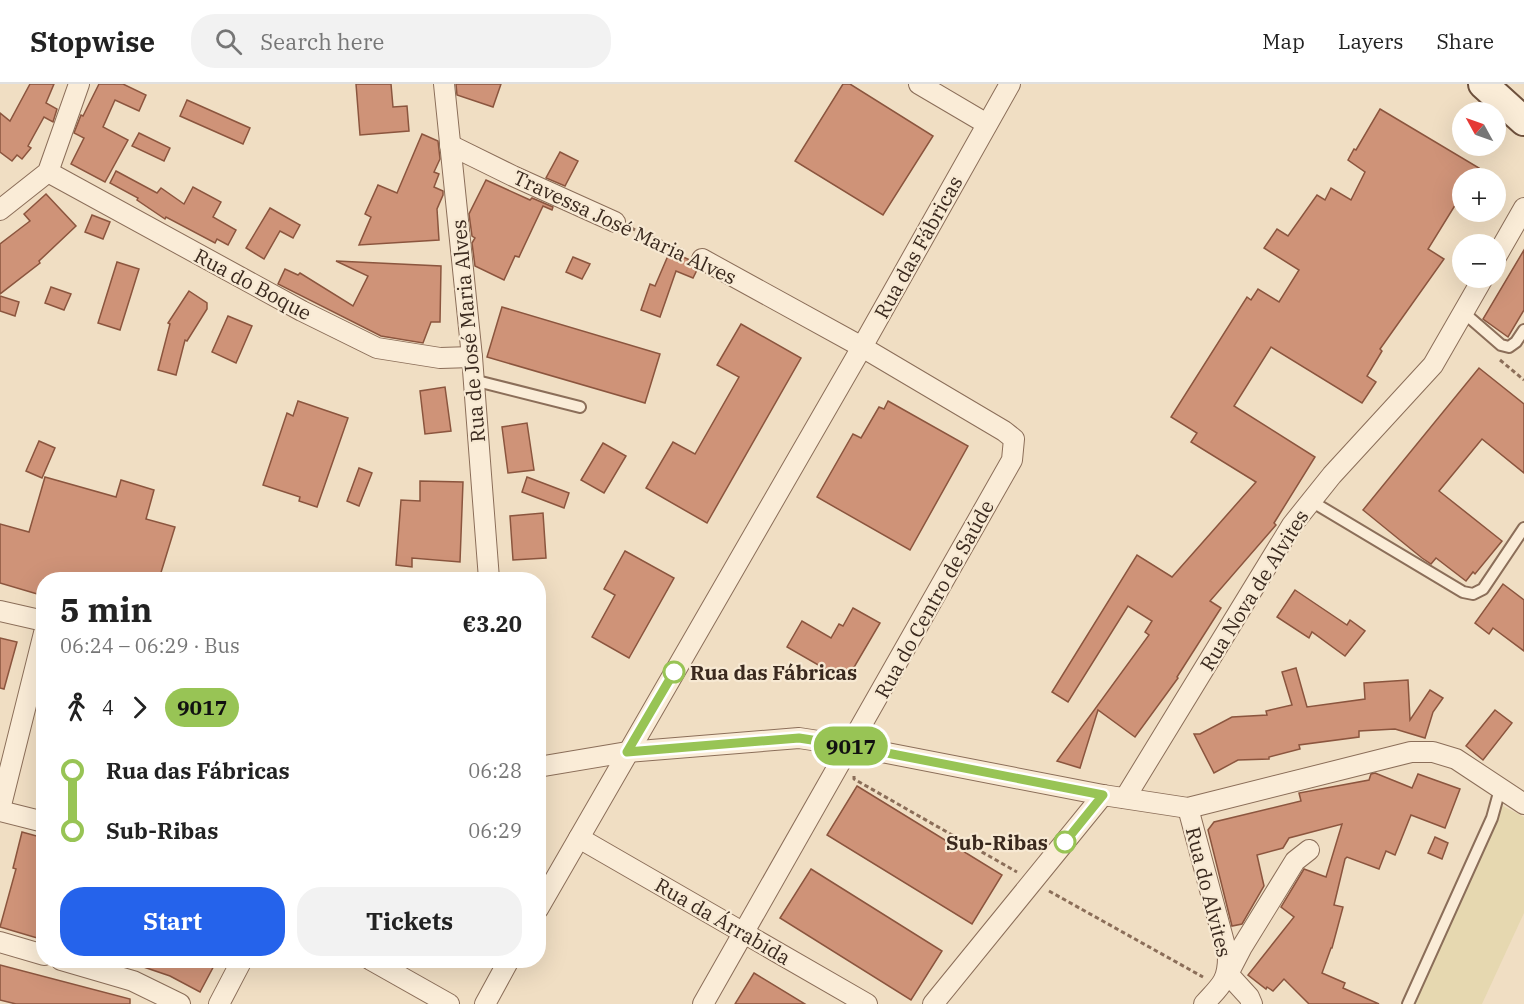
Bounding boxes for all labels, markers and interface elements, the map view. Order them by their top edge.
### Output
search box [191,14,611,68]
text: Stopwise [30,23,155,60]
icon: search [212,25,245,58]
text: Search here [260,27,384,56]
text: Map [1262,27,1305,55]
text: Layers [1338,27,1404,55]
text: Share [1437,27,1494,55]
north arrow [1452,102,1506,156]
map controls [1452,102,1506,288]
street label: Travessa José Maria Alves [509,163,741,291]
button: + [1452,168,1506,222]
street label: Rua das Fábricas [868,171,968,323]
street label: Rua de José Maria Alves [445,218,491,444]
button: − [1452,234,1506,288]
street label: Rua do Boque [190,242,316,326]
street label: Rua do Centro de Saúde [868,495,1000,703]
street label: Rua Nova de Alvites [1193,504,1315,676]
text: 5 min [60,588,152,631]
text: €3.20 [463,609,522,638]
text: 06:24 – 06:29 · Bus [60,632,240,659]
place label: Rua das Fábricas [690,659,857,686]
marker: Rua das Fábricas [663,661,685,683]
icon: walk [60,691,93,724]
icon: forward [123,691,156,724]
text: 9017 [177,693,227,721]
text: 4 [102,694,114,721]
line badge: 9017 [809,726,893,766]
text: 9017 [826,732,876,760]
text: Rua das Fábricas [106,756,290,785]
text: 06:28 [468,757,522,784]
text: Sub-Ribas [106,816,218,845]
text: 06:29 [468,817,522,844]
street label: Rua do Alvites [1180,824,1238,960]
place label: Sub-Ribas [946,829,1048,856]
marker: Sub-Ribas [1054,831,1076,853]
street label: Rua da Árrabida [650,871,796,971]
button: Start [60,887,285,956]
button: Tickets [297,887,522,956]

